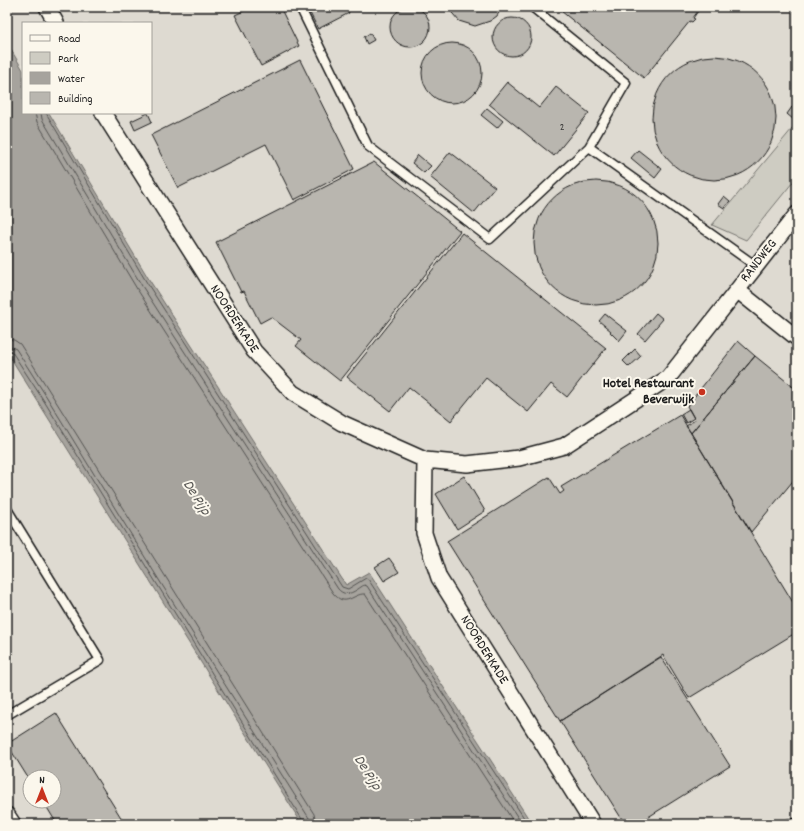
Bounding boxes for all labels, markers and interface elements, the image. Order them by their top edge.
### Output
legend [22,22,152,114]
text: Road [58,31,80,48]
text: Park [58,51,79,68]
text: Water [58,71,85,88]
text: Building [58,91,93,108]
house number: 2 [559,119,565,136]
street label: RANDWEG [736,235,782,287]
street label: NOORDERKADE [204,281,264,358]
place label: Hotel Restaurant Beverwijk [603,374,695,410]
marker: Hotel Restaurant Beverwijk [697,387,707,397]
water label: De Pijp [177,476,216,521]
street label: NOORDERKADE [455,612,513,689]
water label: De Pijp [348,751,387,796]
north arrow [22,769,62,809]
text: N [39,773,45,789]

